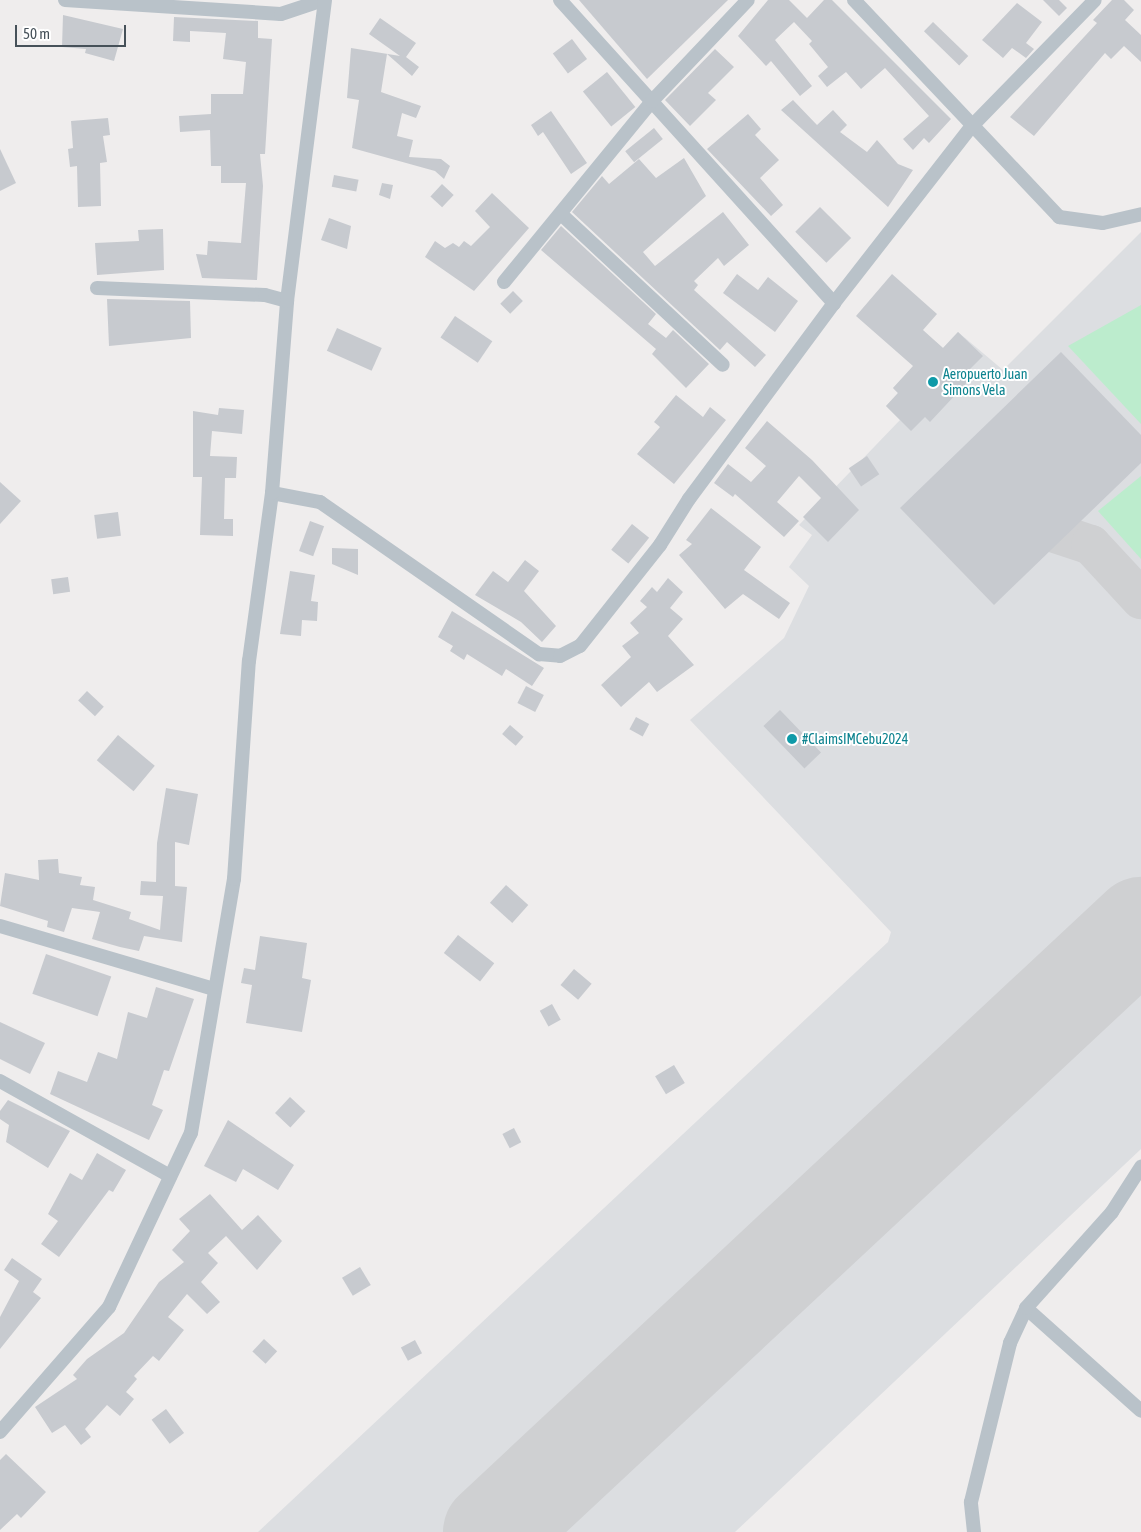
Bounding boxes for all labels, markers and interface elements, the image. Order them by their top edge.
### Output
scale bar [18,15,129,47]
text: 50 m [23,25,50,42]
place label: Aeropuerto Juan Simons Vela [943,366,1028,398]
marker: Aeropuerto Juan Simons Vela [927,376,939,388]
place label: #ClaimsIMCebu2024 [802,731,908,747]
marker: #ClaimsIMCebu2024 [786,733,798,745]

